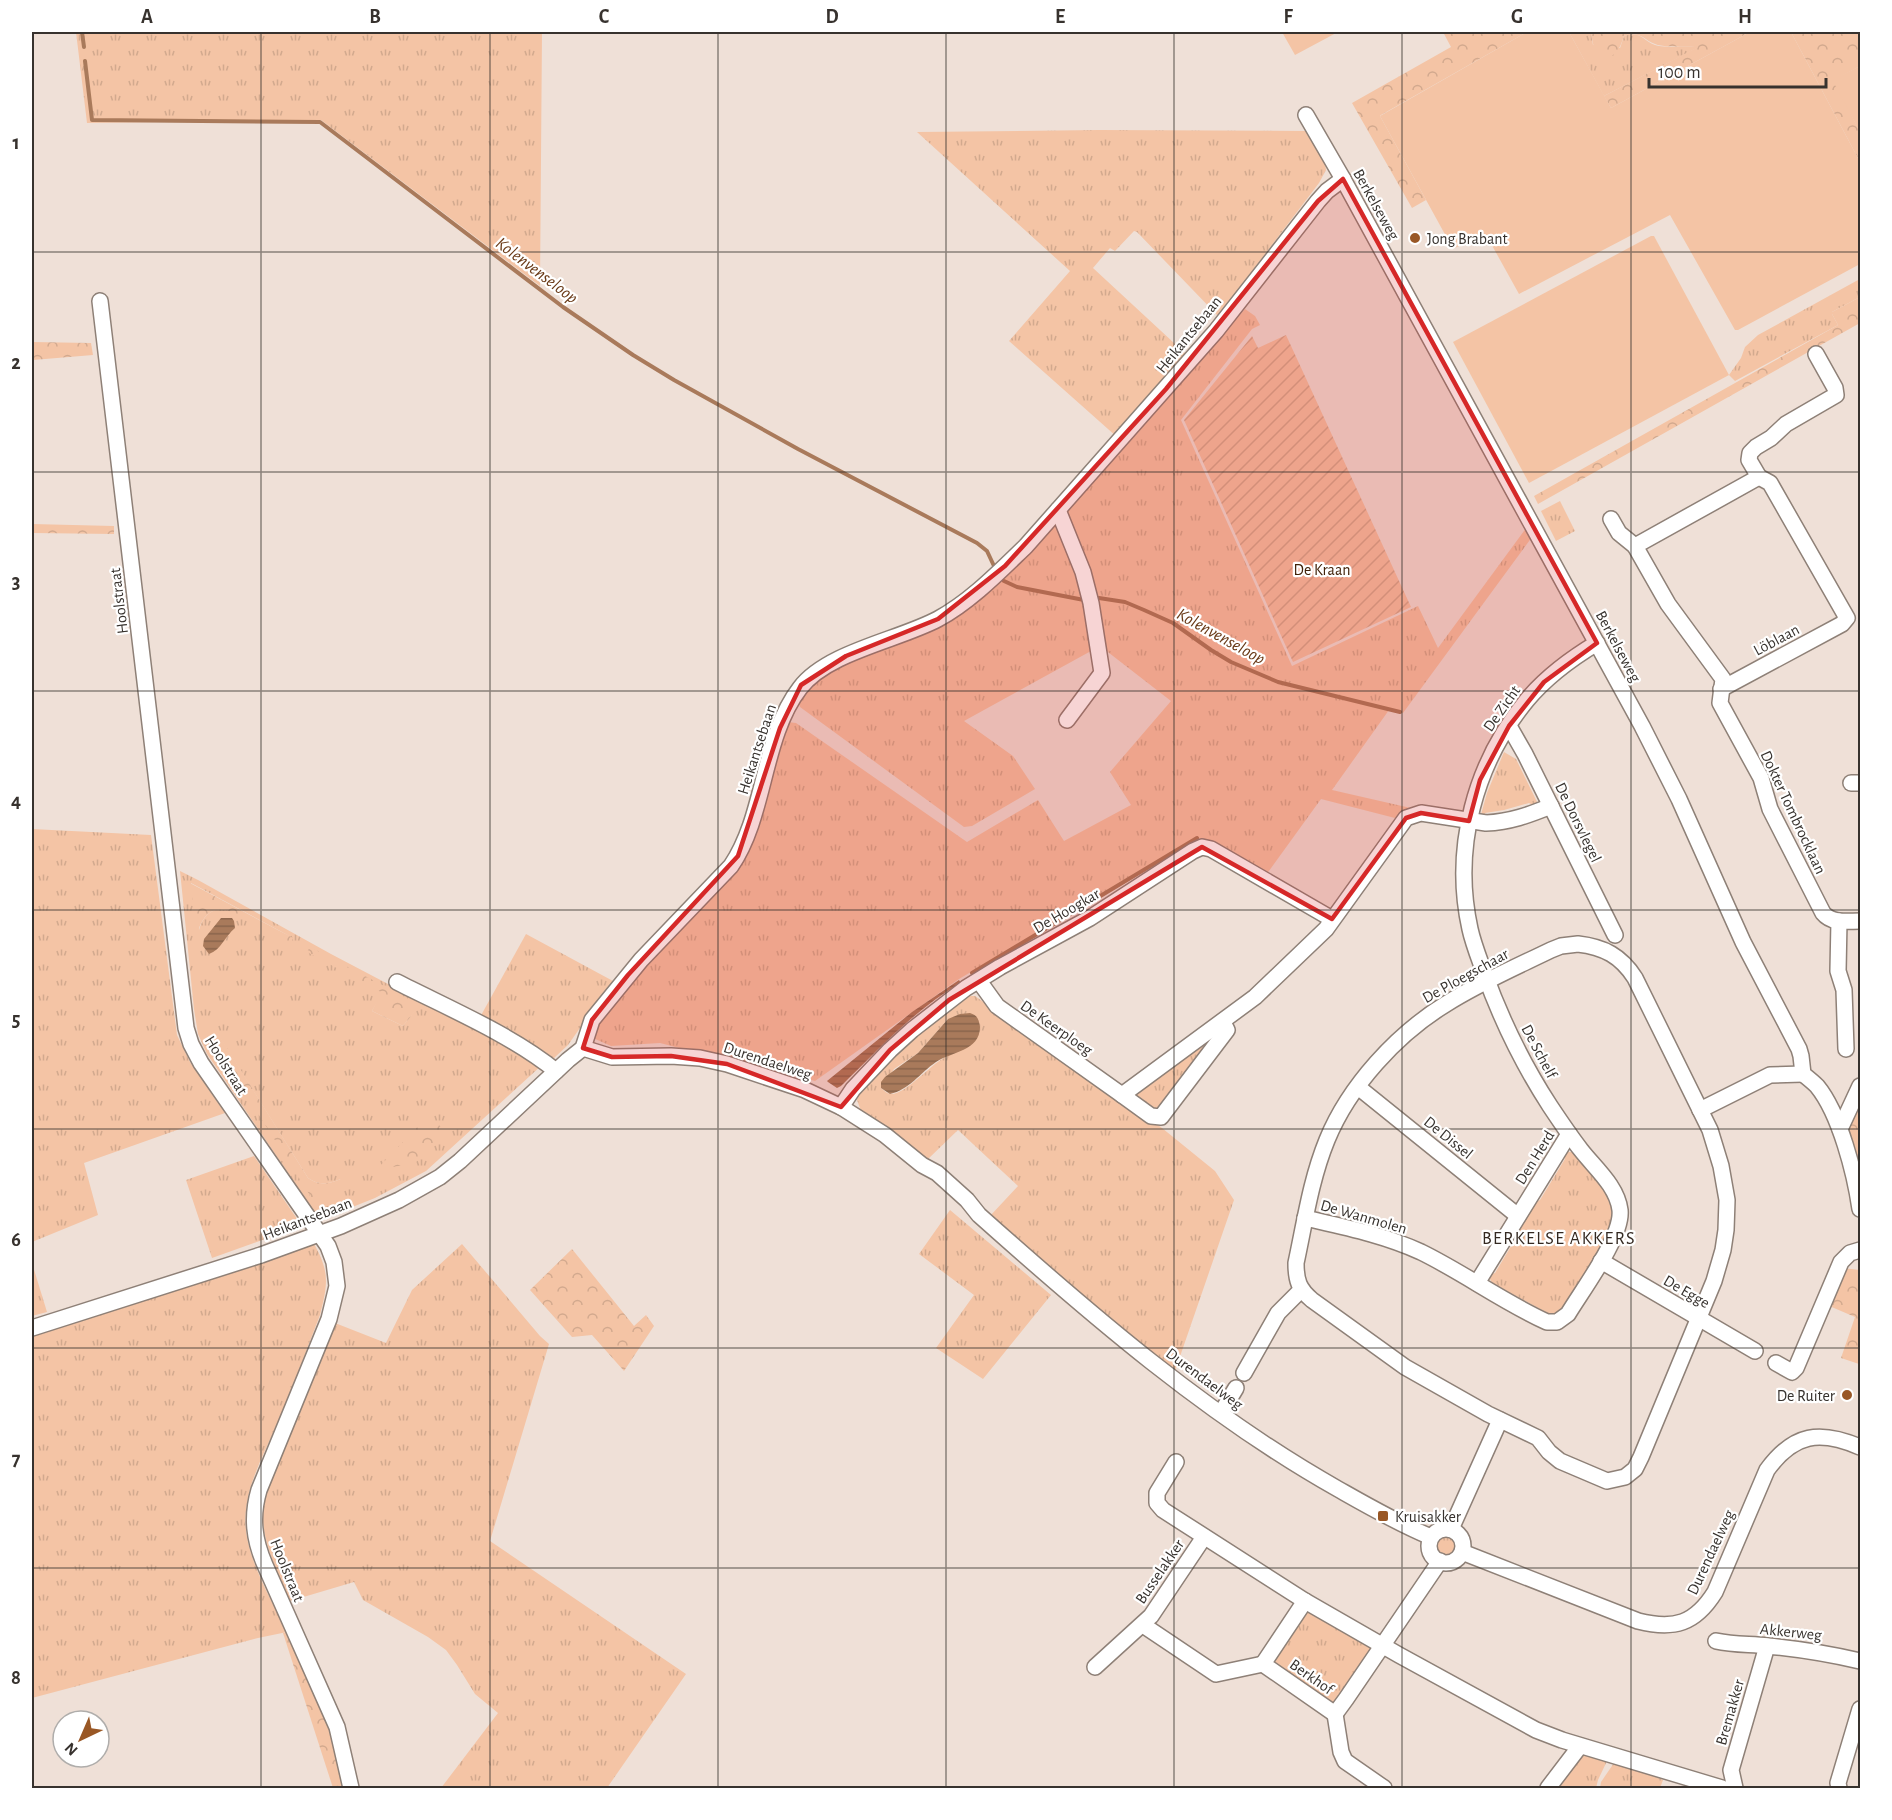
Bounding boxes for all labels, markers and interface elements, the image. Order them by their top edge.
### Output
text: A [141,7,153,27]
text: B [369,7,381,27]
text: C [599,7,610,27]
text: D [825,7,839,27]
text: E [1055,7,1065,27]
text: F [1283,7,1293,27]
text: G [1511,7,1523,27]
text: H [1738,7,1752,27]
scale bar [1649,51,1826,89]
text: 100 m [1658,64,1701,82]
text: 1 [12,133,20,153]
street label: Berkelseweg [1350,166,1402,243]
marker: Jong Brabant [1408,231,1422,245]
place label: Jong Brabant [1427,231,1508,247]
water label: Kolenvenseloop [492,234,581,307]
street label: Heikantsebaan [1153,293,1225,376]
text: 2 [11,353,21,373]
park label: De Kraan [1294,562,1350,578]
street label: Hoolstraat [107,567,131,635]
text: 3 [12,572,20,592]
water label: Kolenvenseloop [1173,605,1268,668]
street label: Berkelseweg [1593,608,1644,685]
street label: Löblaan [1751,621,1802,659]
street label: De Zicht [1480,683,1523,735]
street label: Heikantsebaan [735,702,779,796]
street label: Dokter Tombrocklaan [1757,748,1829,877]
street label: De Dorsvlegel [1552,780,1604,865]
text: 4 [11,791,21,811]
street label: De Hoogkar [1031,885,1103,936]
street label: De Ploegschaar [1420,945,1512,1006]
street label: De Keerploeg [1018,997,1095,1058]
text: 5 [12,1010,20,1030]
street label: De Schelf [1518,1022,1560,1082]
street label: Hoolstraat [202,1033,250,1098]
street label: Durendaelweg [722,1039,814,1083]
street label: De Dissel [1421,1113,1476,1162]
street label: Den Herd [1512,1128,1558,1187]
street label: Heikantsebaan [261,1195,354,1243]
street label: De Wanmolen [1319,1197,1409,1237]
text: 6 [11,1230,21,1250]
district label: BERKELSE AKKERS [1482,1230,1636,1248]
street label: De Egge [1661,1272,1712,1311]
street label: Durendaelweg [1163,1345,1246,1413]
place label: De Ruiter [1777,1388,1836,1404]
marker: De Ruiter [1840,1388,1854,1402]
text: 7 [12,1449,21,1469]
street label: Durendaelweg [1684,1507,1738,1597]
marker: Kruisakker [1376,1509,1390,1523]
place label: Kruisakker [1395,1509,1462,1525]
street label: Busselakker [1132,1536,1188,1607]
street label: Hoolstraat [267,1537,307,1604]
street label: Akkerweg [1759,1621,1823,1643]
street label: Berkhof [1287,1656,1337,1698]
text: 8 [11,1668,21,1688]
street label: Bremakker [1713,1677,1747,1747]
north arrow [51,1709,111,1769]
text: N [62,1739,81,1759]

